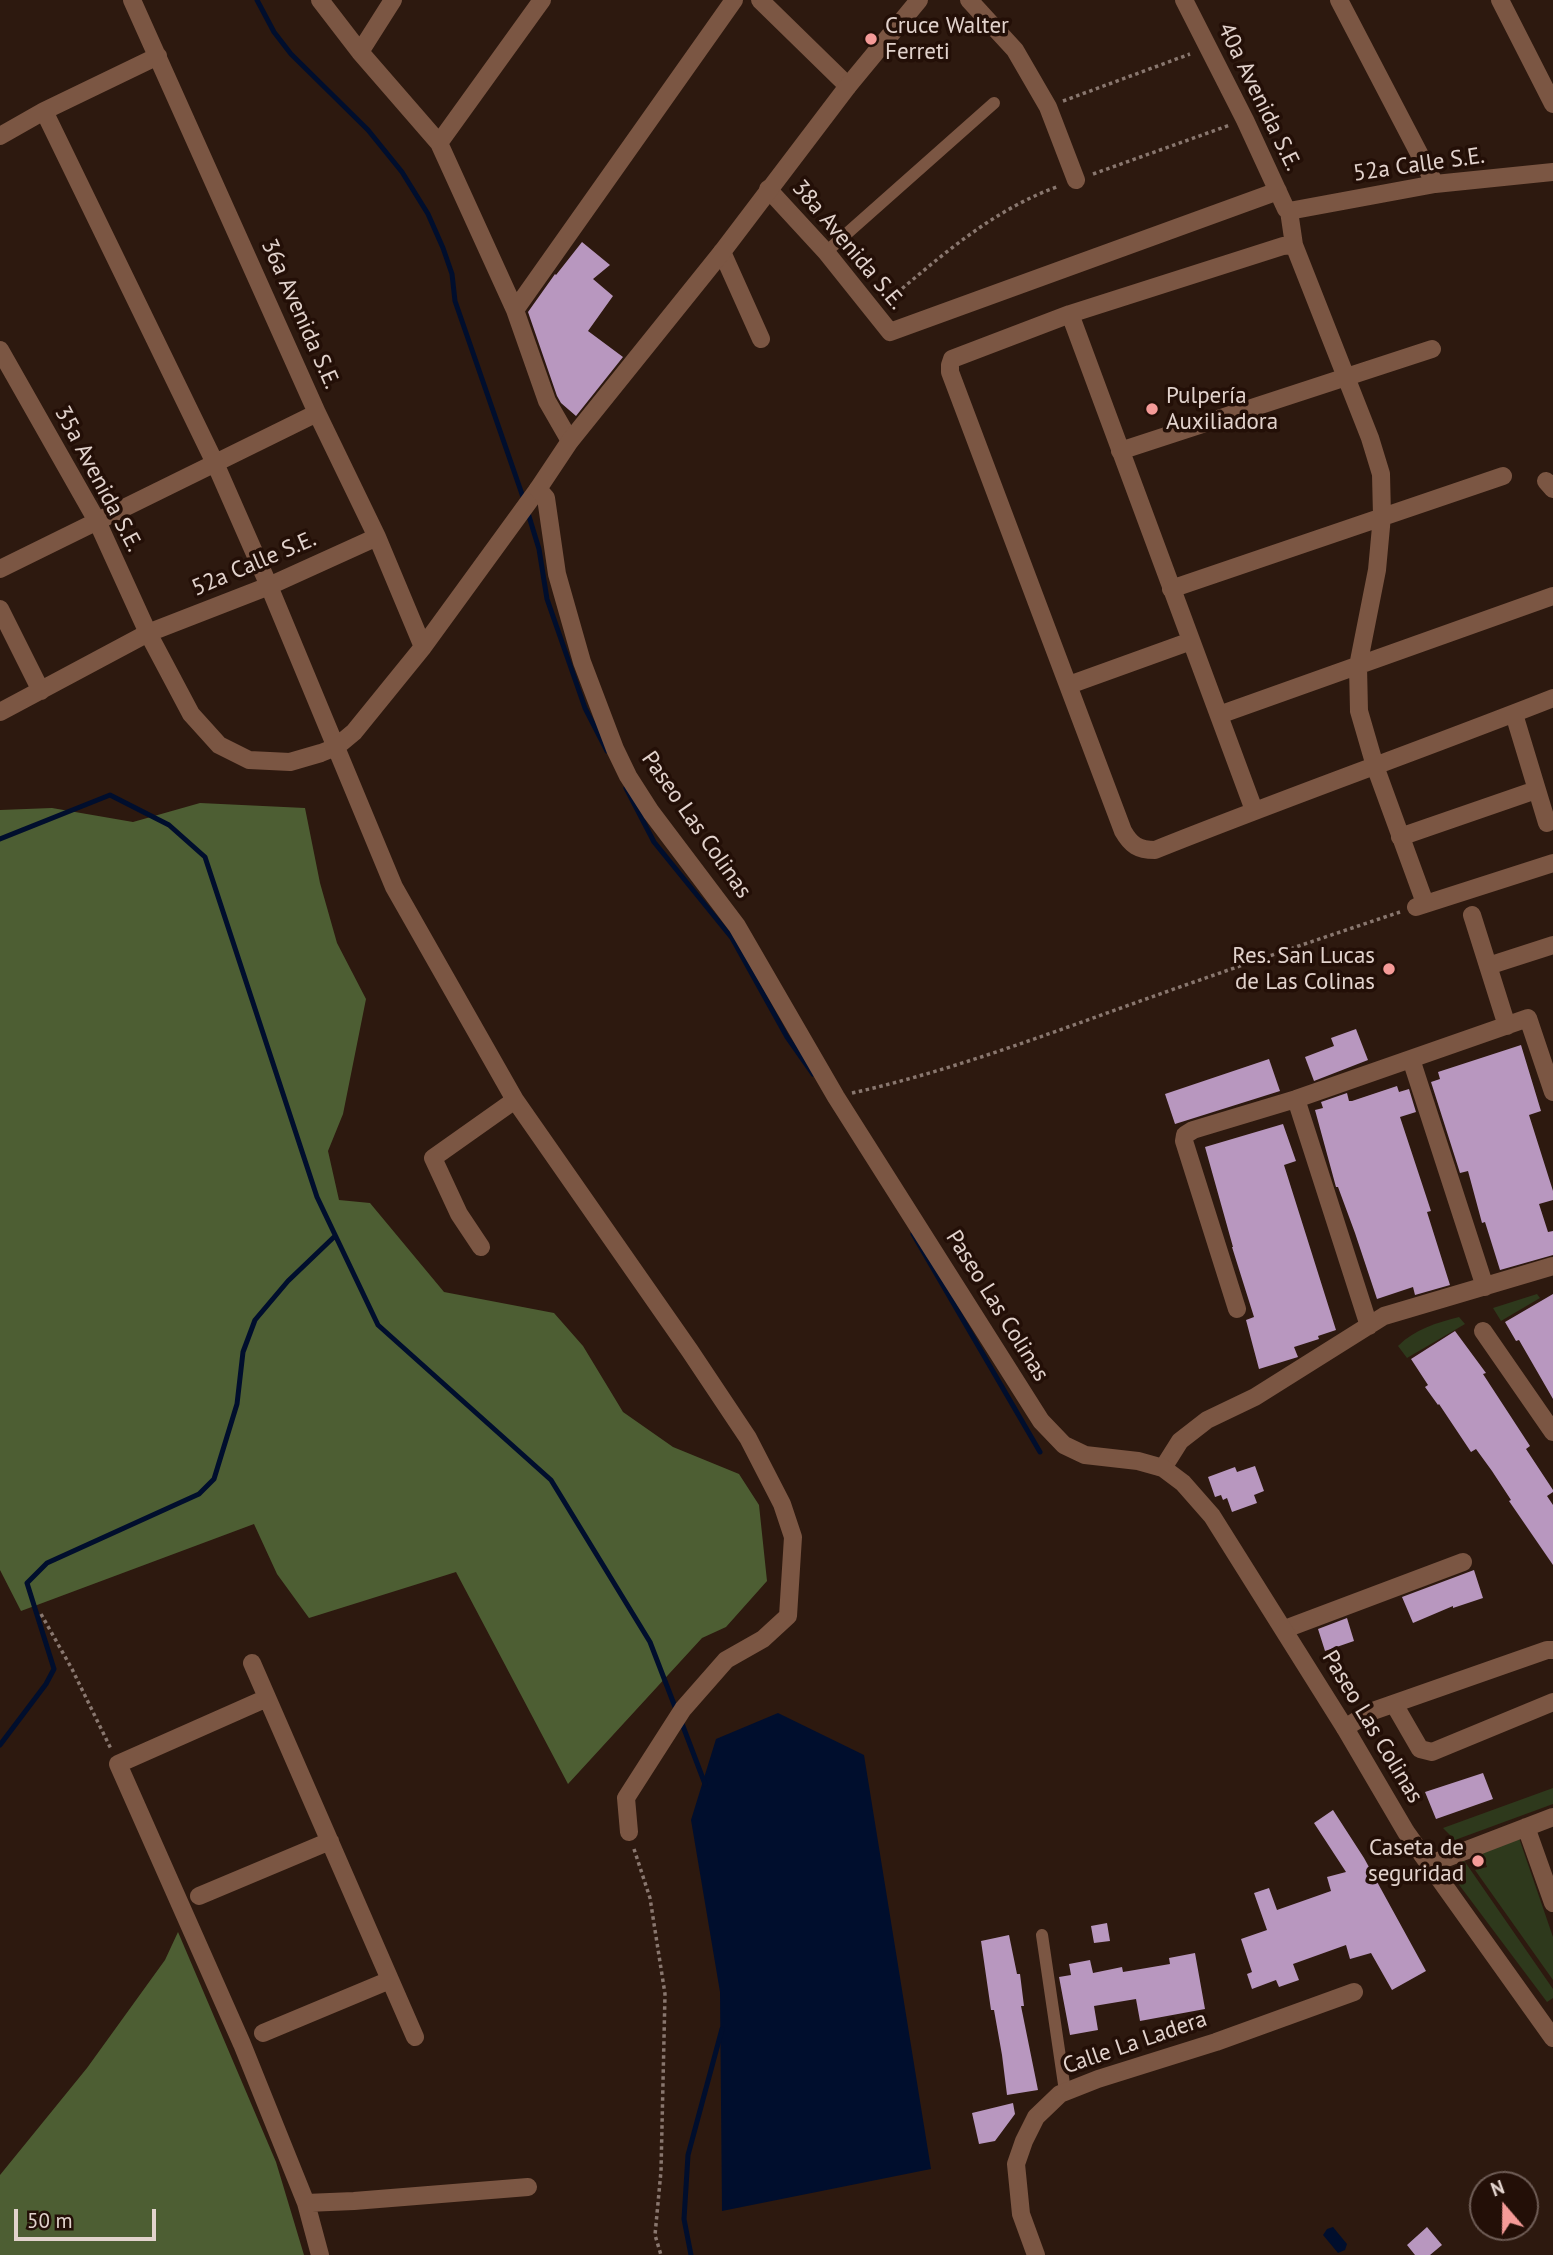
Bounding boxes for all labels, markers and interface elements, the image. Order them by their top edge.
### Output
place label: Cruce Walter Ferreti [885,12,1009,66]
street label: 40a Avenida S.E. [1211,19,1307,175]
marker: Cruce Walter Ferreti [863,31,879,47]
street label: 52a Calle S.E. [1352,142,1486,188]
street label: 38a Avenida S.E. [786,175,910,315]
street label: 36a Avenida S.E. [255,235,345,393]
place label: Pulpería Auxiliadora [1166,382,1278,436]
marker: Pulpería Auxiliadora [1144,401,1160,417]
street label: 35a Avenida S.E. [48,402,148,556]
street label: 52a Calle S.E. [188,525,320,603]
street label: Paseo Las Colinas [635,746,757,904]
place label: Res. San Lucas de Las Colinas [1232,942,1375,996]
marker: Res. San Lucas de Las Colinas [1381,961,1397,977]
street label: Paseo Las Colinas [939,1225,1055,1387]
street label: Paseo Las Colinas [1316,1646,1428,1808]
place label: Caseta de seguridad [1368,1834,1464,1888]
marker: Caseta de seguridad [1470,1853,1486,1869]
street label: Calle La Ladera [1059,2005,1211,2081]
north arrow [1469,2171,1539,2241]
text: N [1488,2175,1507,2202]
scale bar [18,2196,159,2240]
text: 50 m [27,2207,73,2234]

